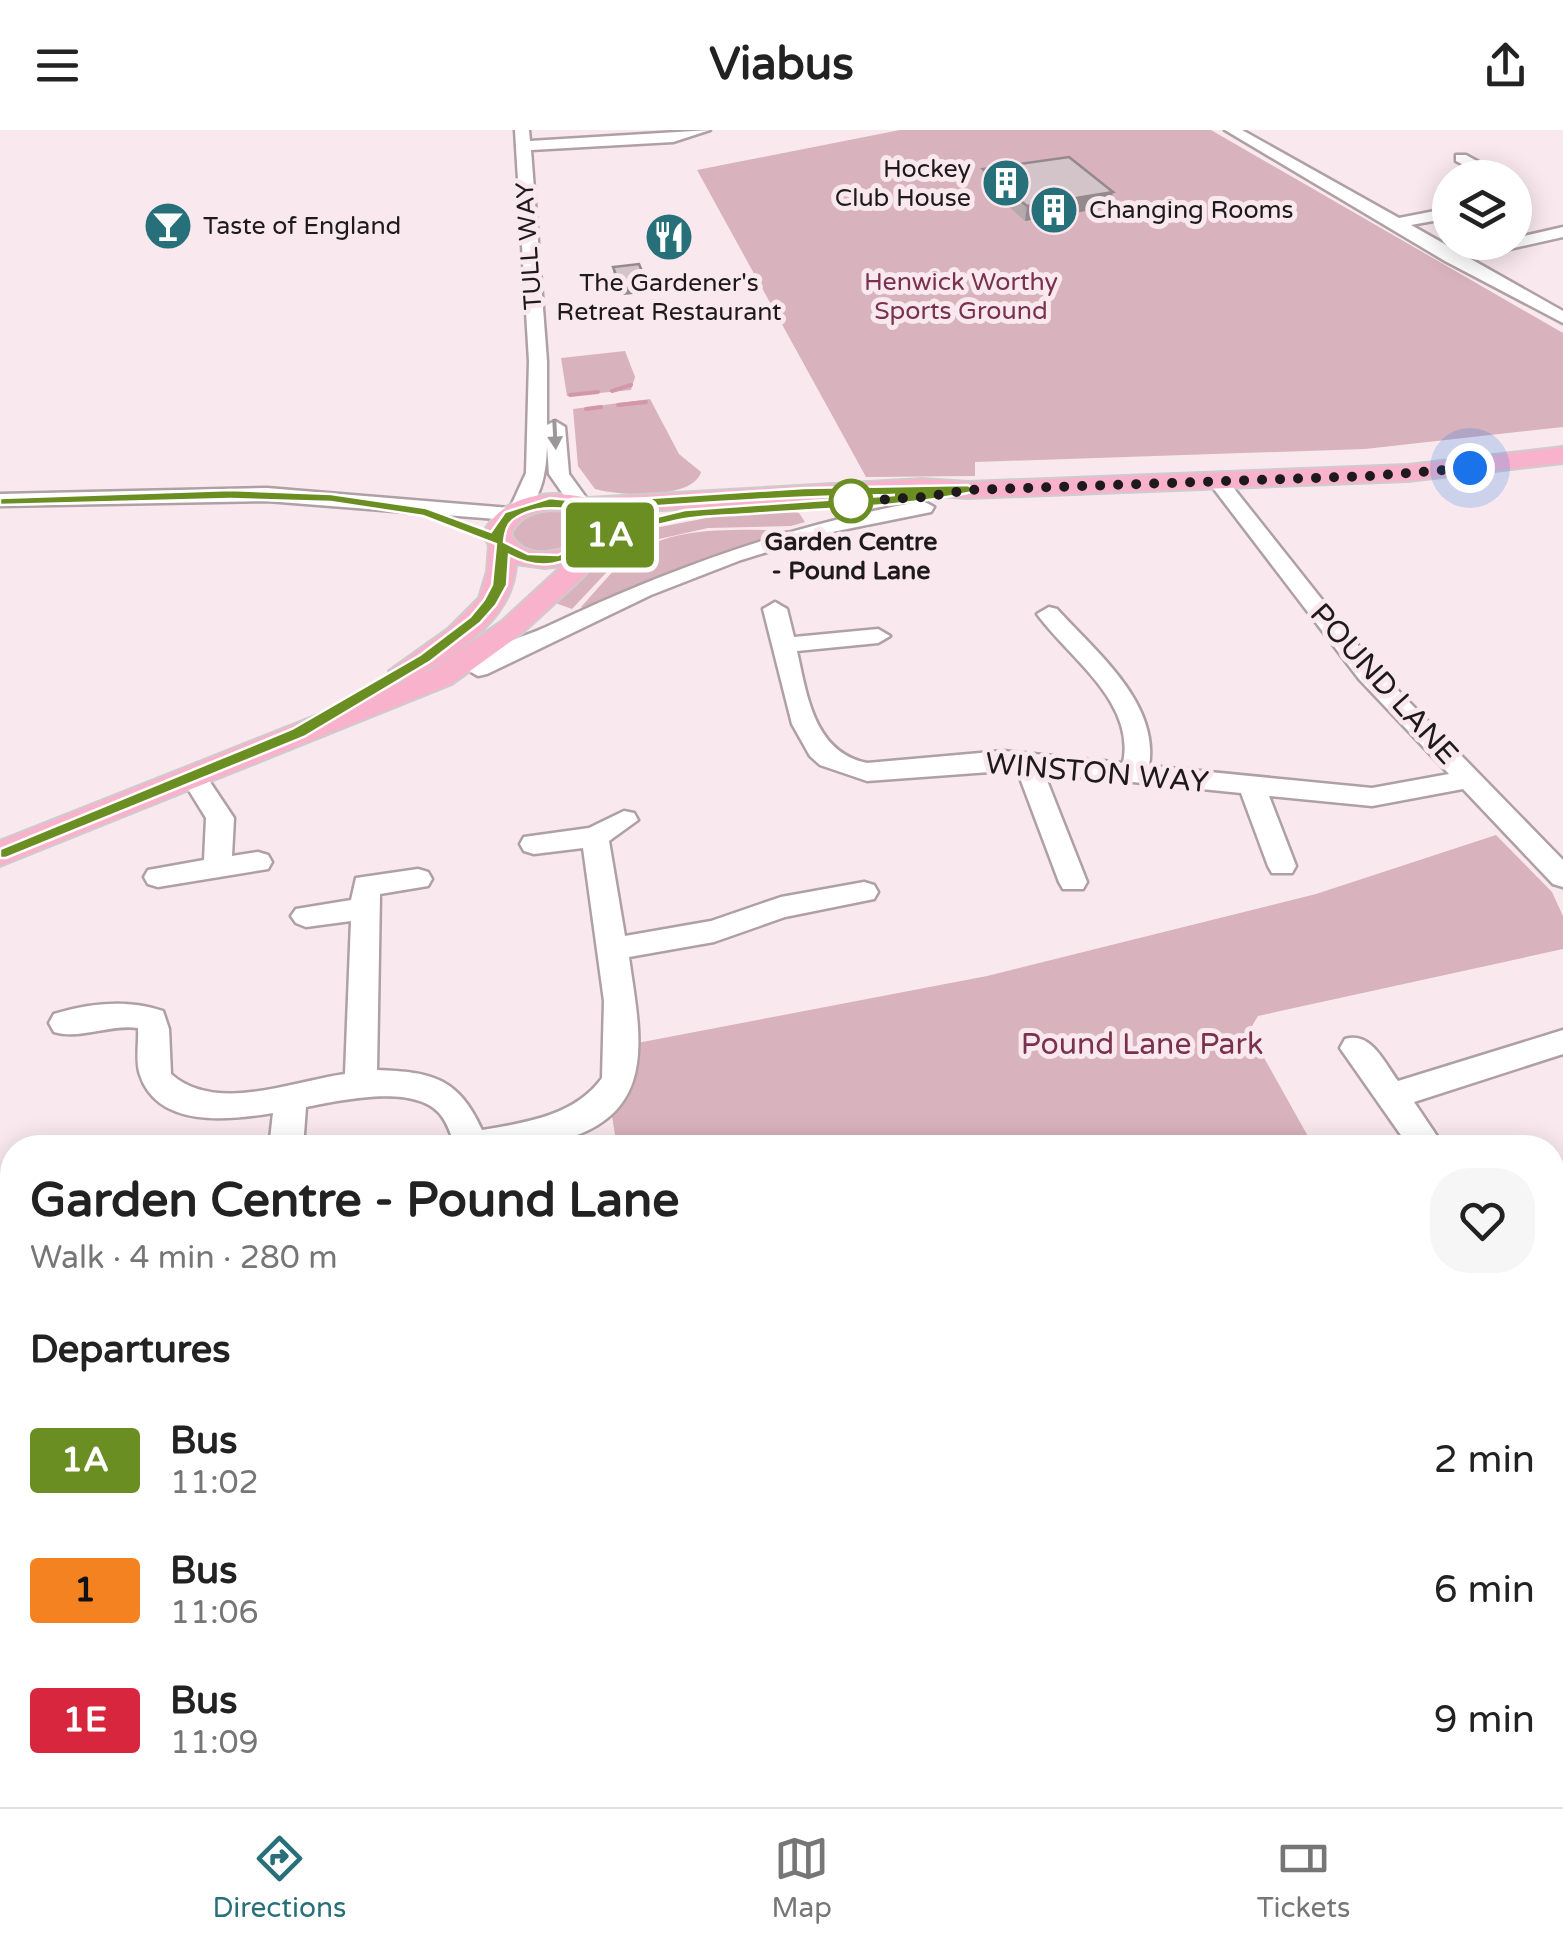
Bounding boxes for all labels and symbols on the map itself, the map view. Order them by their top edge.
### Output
place label: Hockey Club House [835,154,971,213]
building icon: Hockey Club House [980,157,1032,209]
street label: TULL WAY [510,181,548,311]
building icon: Changing Rooms [1028,184,1080,236]
place label: Changing Rooms [1089,195,1294,225]
bar icon: Taste of England [142,200,194,252]
place label: Taste of England [203,211,401,241]
restaurant icon: The Gardener's Retreat Restaurant [643,211,695,263]
park label: Henwick Worthy Sports Ground [864,267,1058,326]
place label: The Gardener's Retreat Restaurant [556,268,782,327]
one-way arrow [547,419,563,451]
your location [1445,443,1495,493]
marker: Garden Centre - Pound Lane [830,480,872,522]
line badge: 1A [565,502,655,568]
place label: Garden Centre - Pound Lane [765,527,937,586]
street label: POUND LANE [1302,596,1466,772]
street label: WINSTON WAY [984,745,1210,801]
park label: Pound Lane Park [1021,1026,1263,1063]

